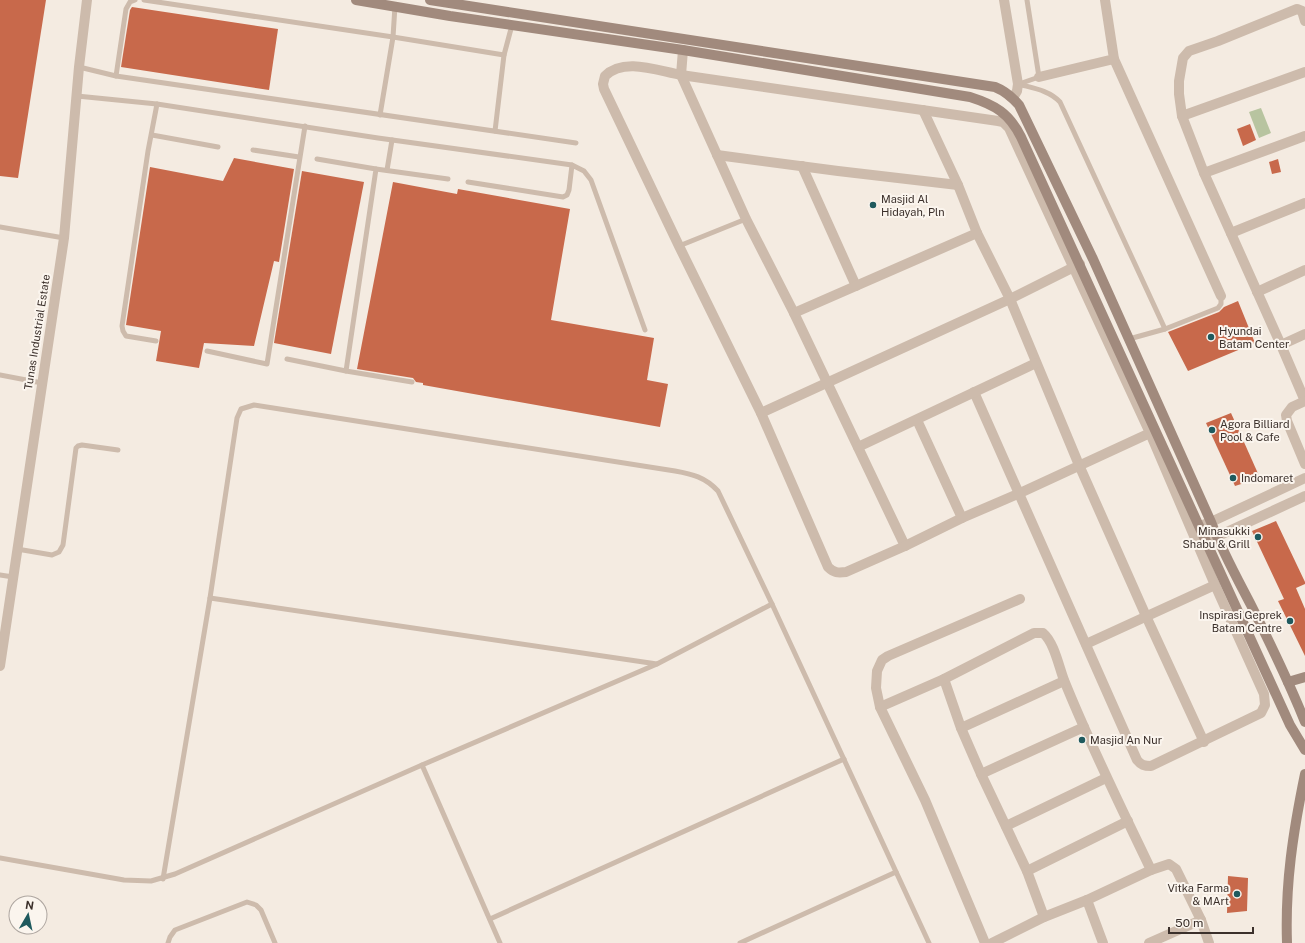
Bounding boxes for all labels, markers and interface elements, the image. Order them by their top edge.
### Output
place label: Masjid Al Hidayah, Pln [881,193,945,218]
marker: Masjid Al Hidayah, Pln [868,200,878,210]
street label: Tunas Industrial Estate [22,273,52,391]
place label: Hyundai Batam Center [1219,325,1289,350]
marker: Hyundai Batam Center [1206,332,1216,342]
place label: Agora Billiard Pool & Cafe [1220,418,1290,443]
marker: Agora Billiard Pool & Cafe [1207,425,1217,435]
place label: Indomaret [1241,472,1293,484]
marker: Indomaret [1228,473,1238,483]
place label: Minasukki Shabu & Grill [1182,525,1250,550]
marker: Minasukki Shabu & Grill [1253,532,1263,542]
place label: Inspirasi Geprek Batam Centre [1199,609,1282,634]
marker: Inspirasi Geprek Batam Centre [1285,616,1295,626]
place label: Masjid An Nur [1090,734,1162,746]
marker: Masjid An Nur [1077,735,1087,745]
place label: Vitka Farma & MArt [1167,882,1229,907]
marker: Vitka Farma & MArt [1232,889,1242,899]
north arrow [8,895,48,935]
text: N [24,899,35,912]
scale bar [1169,909,1253,935]
text: 50 m [1175,916,1203,930]

